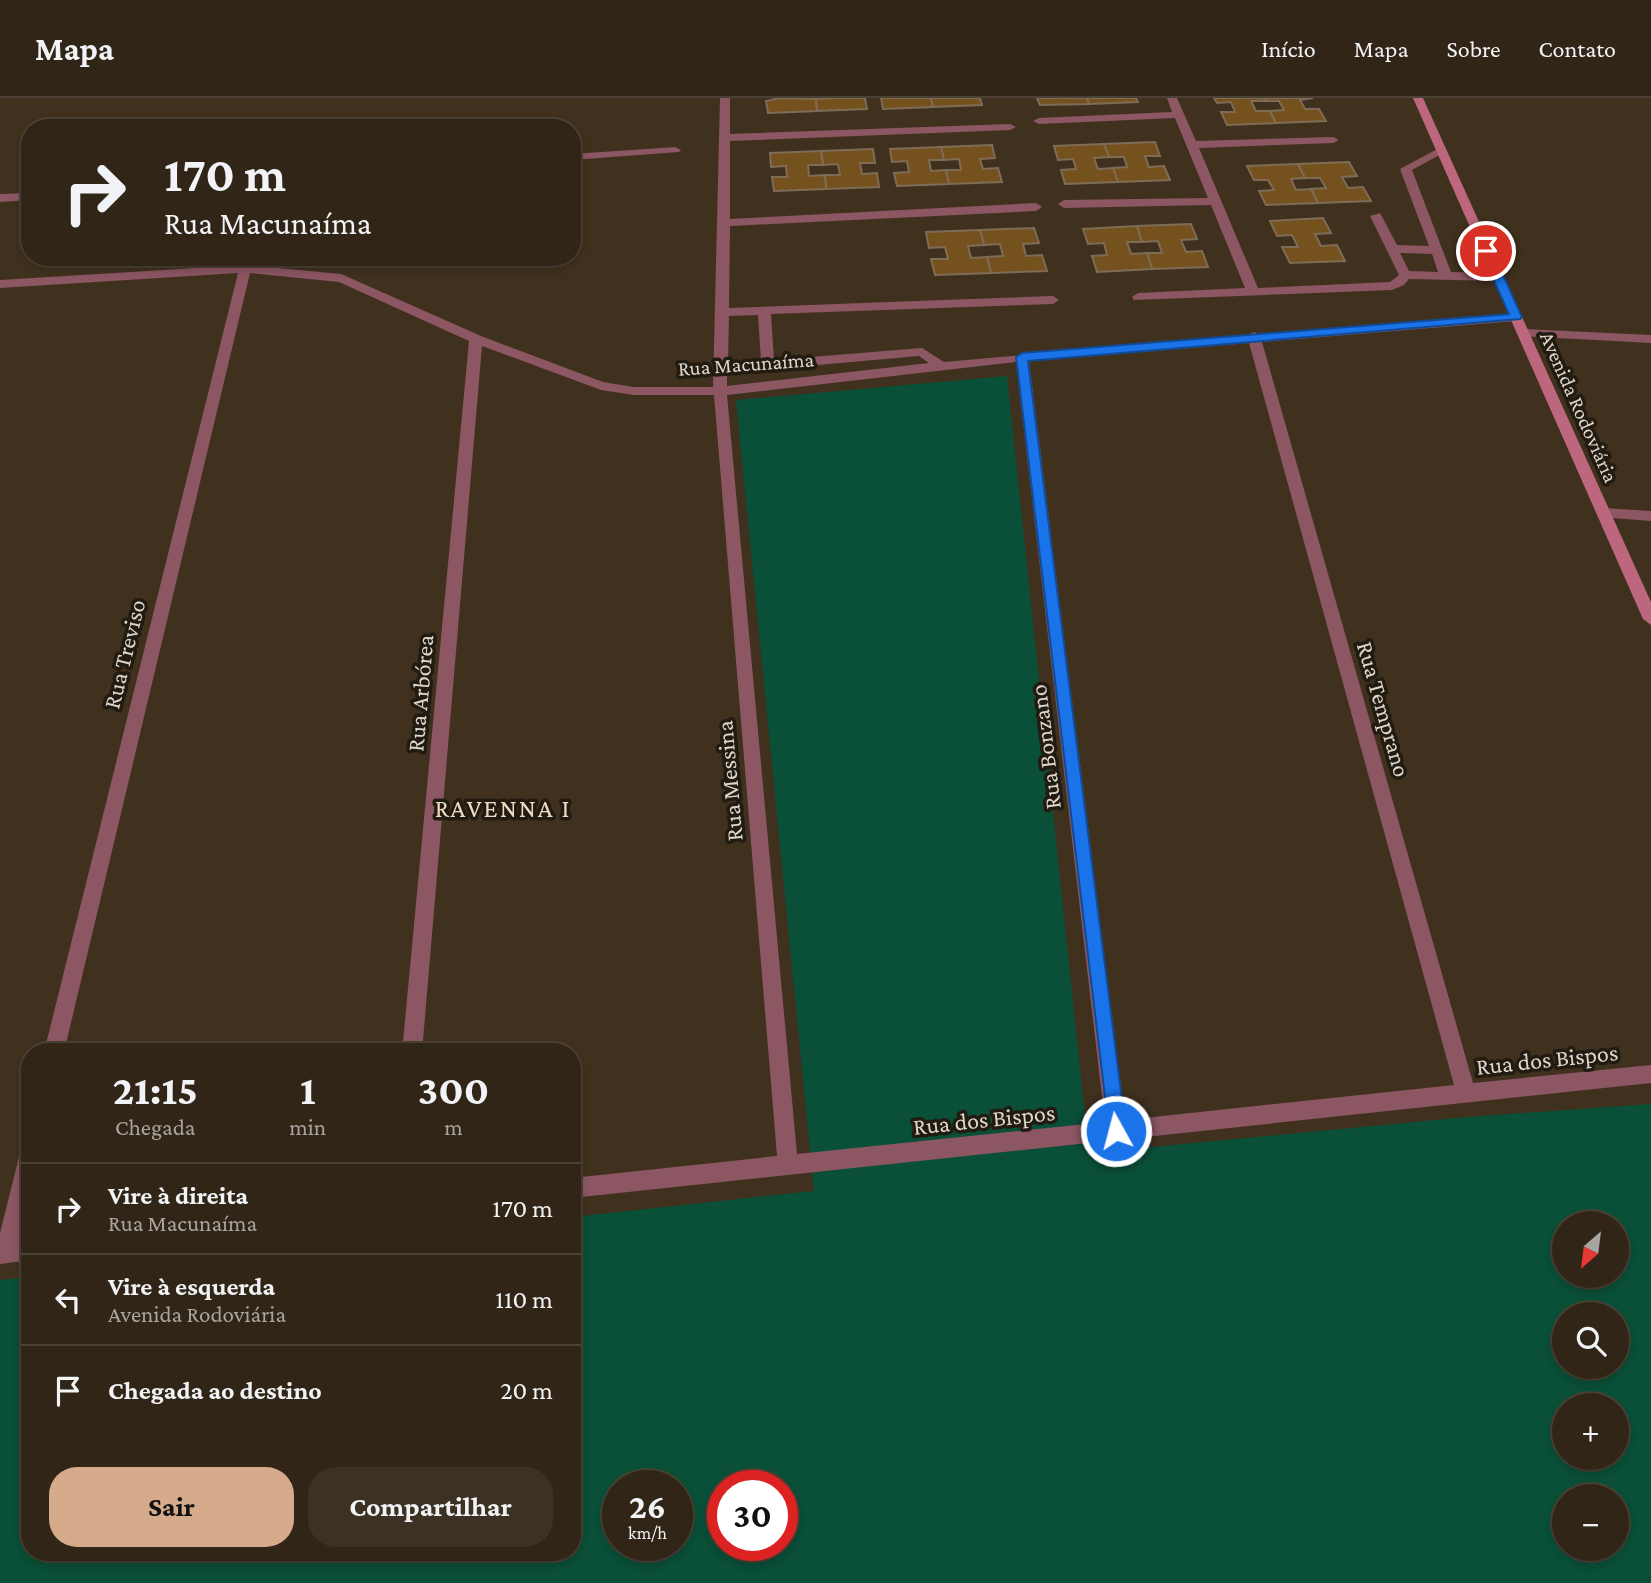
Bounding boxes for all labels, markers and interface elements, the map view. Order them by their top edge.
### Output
text: Mapa [35,30,114,67]
text: Início [1261,35,1316,62]
text: Mapa [1354,35,1409,62]
text: Sobre [1447,35,1501,62]
text: Contato [1539,35,1616,62]
icon: right [49,147,140,238]
text: 170 m [164,147,286,202]
text: Rua Macunaíma [164,205,372,241]
pin [1456,221,1516,281]
icon: arrive [1467,232,1505,270]
street label: Avenida Rodoviária [1535,328,1623,486]
street label: Rua Macunaíma [677,347,815,381]
street label: Rua Treviso [97,597,151,711]
street label: Rua Arbórea [401,633,439,753]
street label: Rua Temprano [1352,638,1416,780]
street label: Rua Bonzano [1024,683,1066,811]
street label: Rua Messina [710,720,748,842]
district label: RAVENNA I [435,794,571,823]
street label: Rua dos Bispos [1475,1038,1619,1080]
text: 21:15 [113,1066,198,1113]
text: 1 [300,1066,316,1113]
text: 300 [418,1066,489,1113]
position arrow [1079,1094,1153,1168]
street label: Rua dos Bispos [912,1098,1056,1140]
text: Chegada [115,1114,195,1140]
text: min [289,1114,326,1140]
text: m [444,1114,463,1140]
text: Vire à direita [108,1181,248,1210]
icon: right [49,1190,87,1228]
text: 170 m [492,1194,553,1223]
text: Rua Macunaíma [108,1210,257,1236]
north arrow [1552,1211,1629,1288]
map controls [1552,1211,1629,1561]
text: Vire à esquerda [108,1272,275,1301]
icon: left [49,1281,87,1319]
text: 110 m [495,1285,553,1314]
text: Avenida Rodoviária [108,1301,286,1327]
button: search [1552,1302,1629,1379]
icon: arrive [49,1372,87,1410]
text: Chegada ao destino [108,1376,322,1405]
text: 20 m [500,1376,553,1405]
button: + [1552,1393,1629,1470]
button: Sair [49,1467,294,1547]
button: Compartilhar [308,1467,553,1547]
speed limit sign: 30 [707,1470,798,1561]
button: − [1552,1484,1629,1561]
text: 26 [629,1487,666,1526]
text: km/h [628,1523,667,1543]

